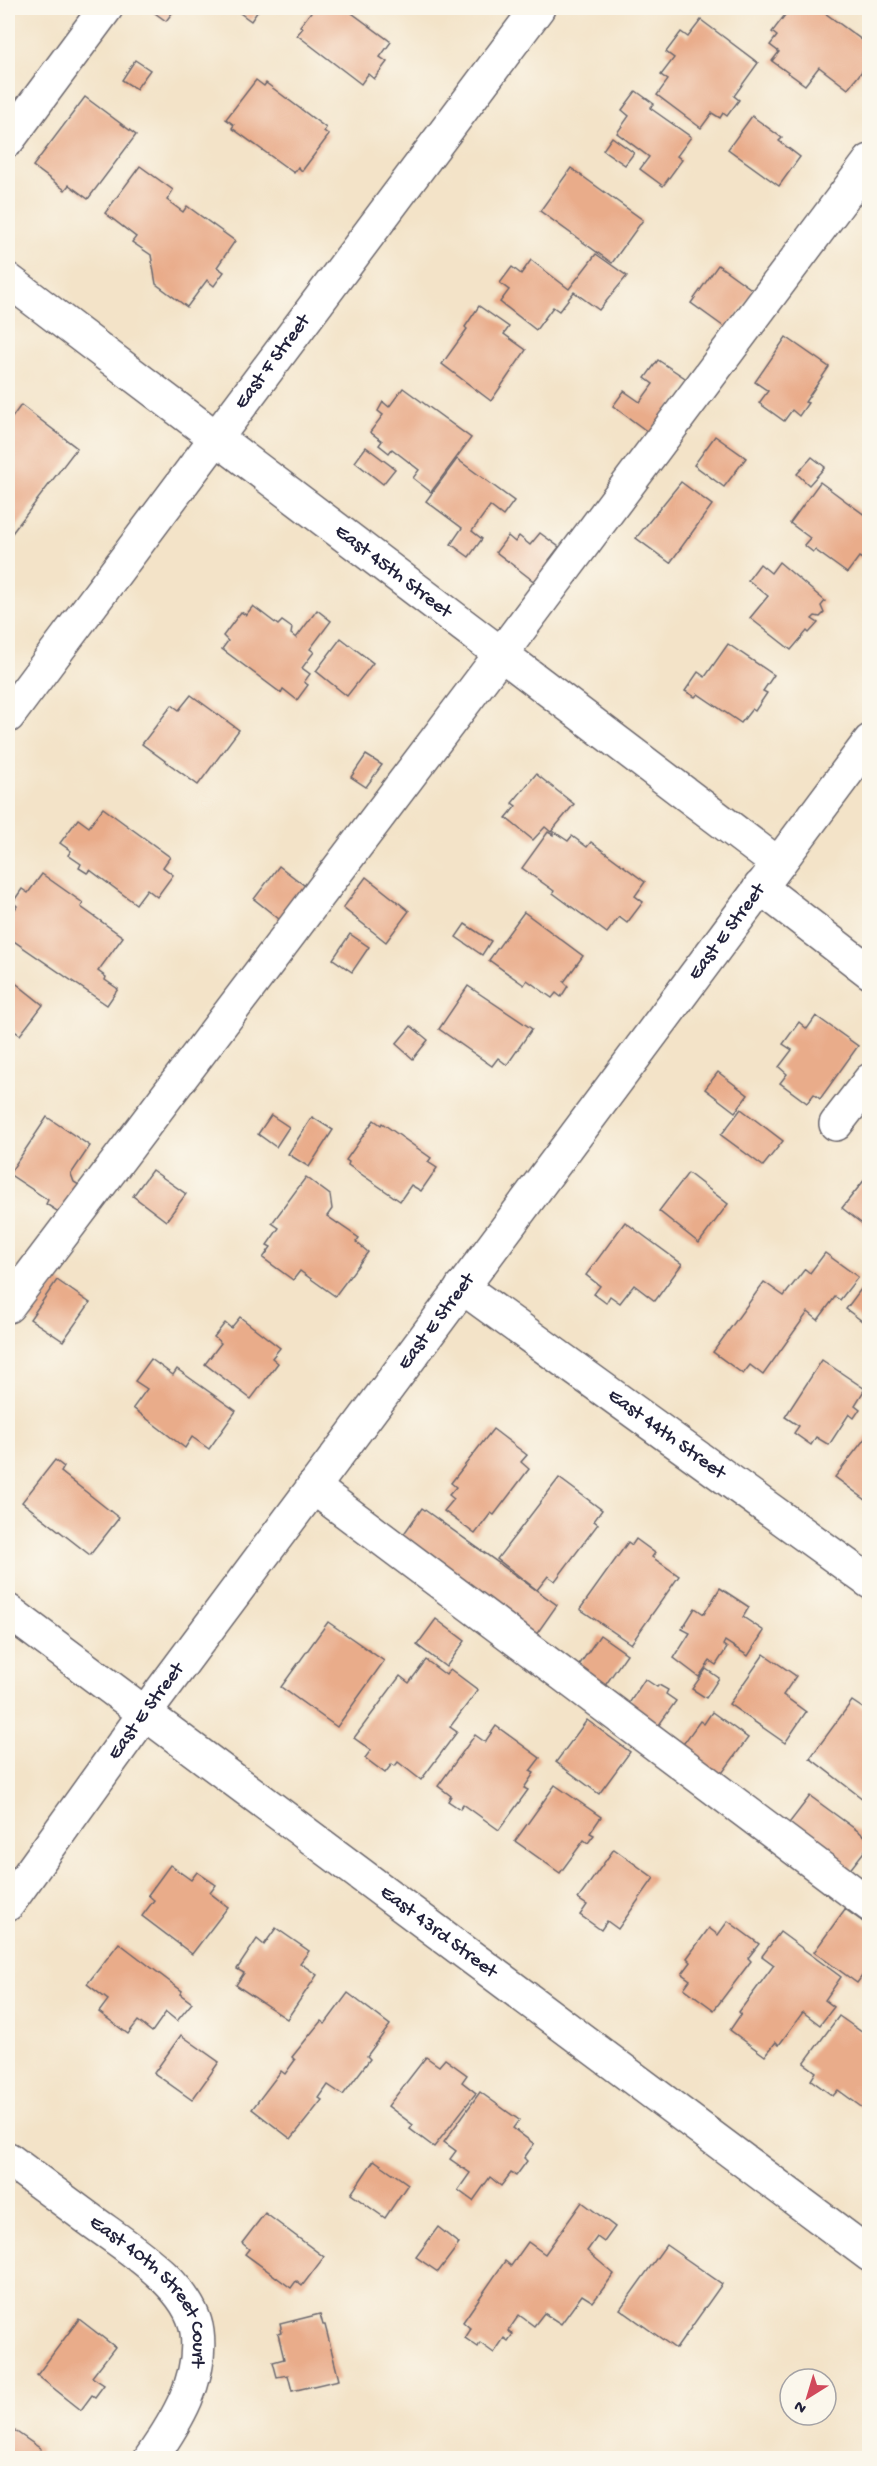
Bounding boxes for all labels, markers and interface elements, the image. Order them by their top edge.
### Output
street label: East F Street [230,309,317,414]
street label: East 45th Street [330,520,457,625]
street label: East E Street [684,878,772,985]
street label: East E Street [393,1268,481,1375]
street label: East 44th Street [603,1384,731,1486]
street label: East E Street [103,1657,191,1765]
street label: East 43rd Street [375,1881,503,1985]
street label: East 40th Street Court [84,2211,209,2371]
north arrow [778,2367,838,2427]
text: N [791,2395,811,2417]

